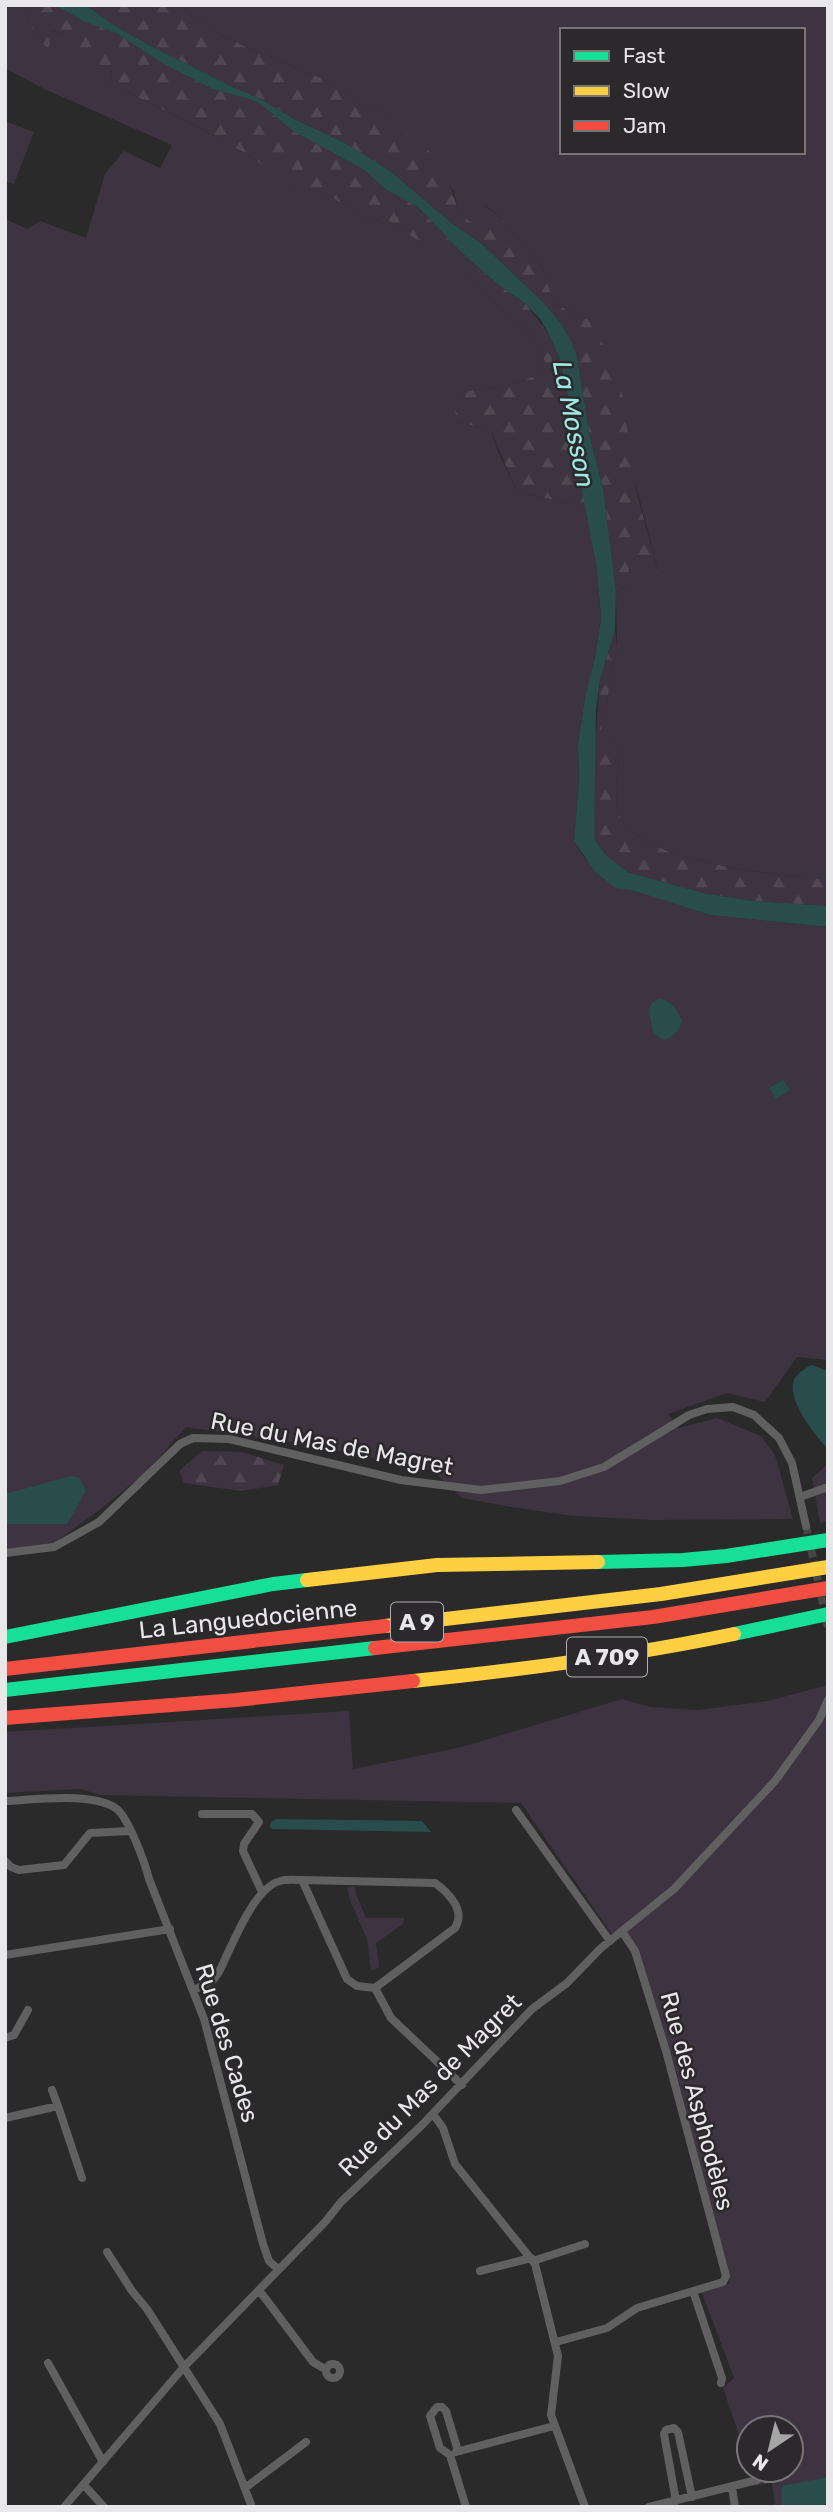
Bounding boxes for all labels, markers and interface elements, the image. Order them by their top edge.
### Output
legend [560,28,805,154]
text: Fast [623,43,665,68]
text: Slow [623,78,670,103]
text: Jam [623,113,667,138]
water label: La Mosson [546,358,601,490]
street label: Rue du Mas de Magret [208,1407,456,1481]
street label: La Languedocienne [138,1594,358,1644]
road number: A 9 [391,1602,443,1642]
road number: A 709 [567,1638,647,1676]
street label: Rue des Cades [190,1960,264,2126]
street label: Rue du Mas de Magret [333,1988,527,2182]
street label: Rue des Asphodèles [654,1989,740,2213]
north arrow [735,2414,805,2484]
text: N [748,2449,773,2476]

